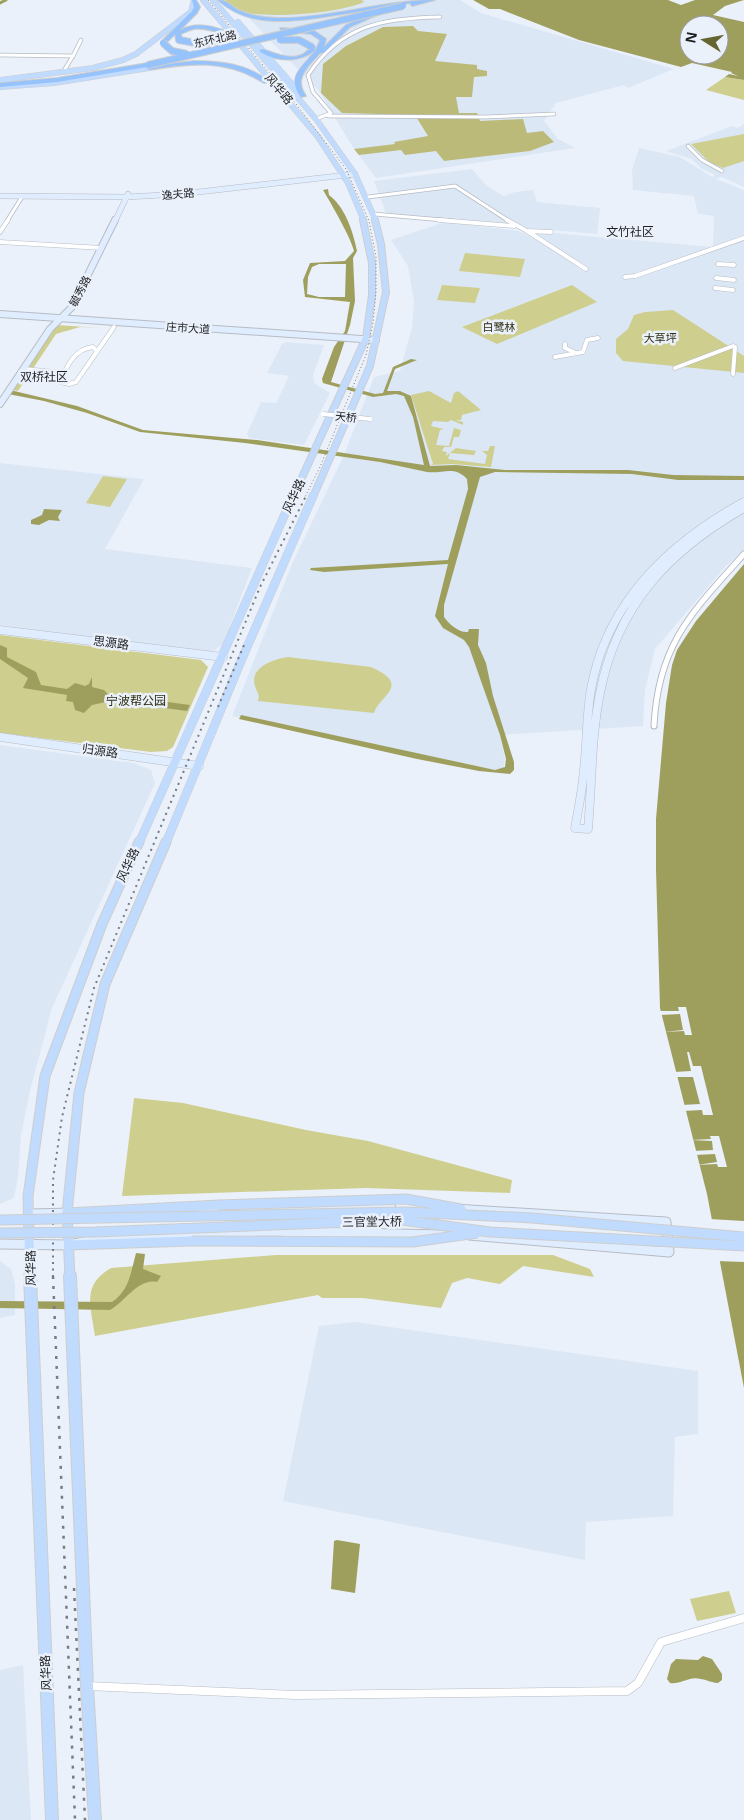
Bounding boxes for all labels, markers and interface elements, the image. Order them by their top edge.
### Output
north arrow [679,15,729,65]
street label: 东环北路 [192,26,238,51]
text: N [680,30,701,45]
street label: 风华路 [261,69,297,108]
street label: 逸夫路 [161,185,195,202]
district label: 文竹社区 [606,223,654,240]
street label: 毓秀路 [65,273,94,309]
street label: 庄市大道 [166,318,211,337]
park label: 白鹭林 [483,319,516,334]
park label: 大草坪 [644,330,677,345]
district label: 双桥社区 [20,368,68,385]
street label: 天桥 [334,408,358,425]
street label: 风华路 [278,476,309,516]
street label: 思源路 [92,632,130,653]
park label: 宁波帮公园 [106,692,166,709]
street label: 归源路 [81,740,119,761]
street label: 风华路 [112,845,143,885]
street label: 三官堂大桥 [342,1212,402,1231]
street label: 风华路 [22,1250,39,1286]
street label: 风华路 [36,1655,55,1691]

